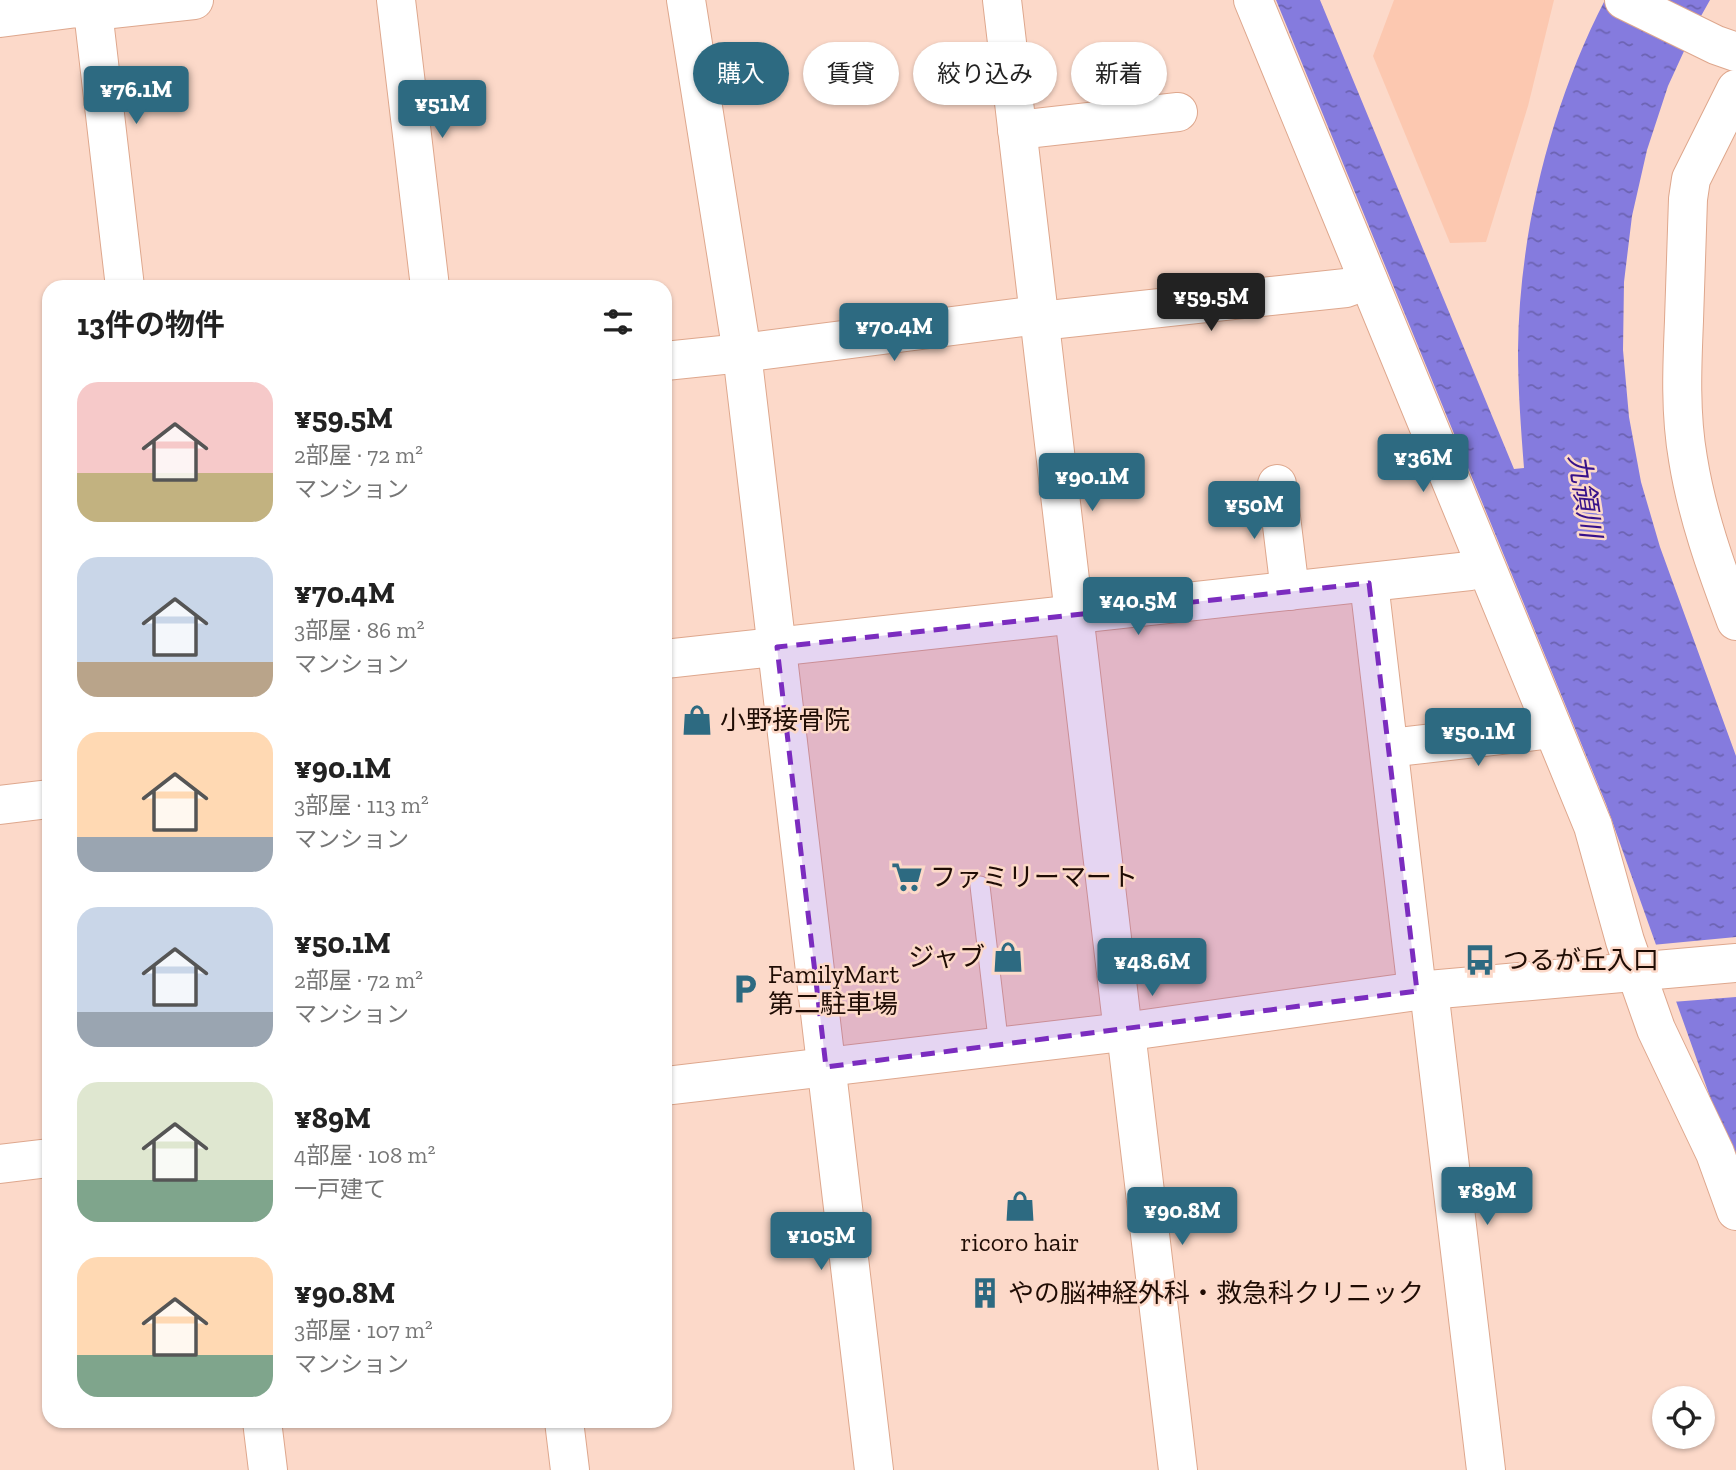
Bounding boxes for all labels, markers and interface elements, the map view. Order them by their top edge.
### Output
chip: 購入 [693,42,789,105]
chip: 賃貸 [803,42,899,105]
chip: 絞り込み [913,42,1057,105]
chip: 新着 [1071,42,1167,105]
pin: ¥76.1M [79,66,193,126]
text: ¥76.1M [100,75,172,103]
pin: ¥51M [401,80,483,140]
text: ¥51M [414,89,470,117]
pin: ¥59.5M [1154,274,1268,333]
text: ¥59.5M [1173,282,1249,310]
icon: filters [599,303,637,341]
pin: ¥70.4M [837,304,951,363]
text: 13件の物件 [77,307,225,343]
text: ¥70.4M [855,312,933,340]
text: ¥59.5M [294,400,393,436]
icon: home [133,410,217,494]
pin: ¥36M [1382,434,1464,494]
text: 2部屋 · 72 m² [294,441,423,469]
text: ¥36M [1394,443,1452,471]
water label: 九領川 [1562,452,1608,543]
pin: ¥90.1M [1035,454,1149,513]
text: ¥90.1M [1055,462,1129,490]
text: マンション [294,475,409,503]
pin: ¥50M [1213,482,1295,541]
text: ¥50M [1224,490,1284,518]
text: ¥70.4M [294,575,395,611]
pin: ¥40.5M [1081,578,1195,637]
icon: home [133,585,217,669]
text: ¥40.5M [1099,586,1177,614]
text: 3部屋 · 86 m² [294,616,424,644]
text: マンション [294,650,409,678]
shop icon: 小野接骨院 [680,703,714,737]
place label: 小野接骨院 [720,704,850,736]
pin: ¥50.1M [1421,708,1535,768]
text: ¥50.1M [1441,717,1515,745]
text: ¥90.1M [294,750,391,786]
icon: home [133,760,217,844]
text: 3部屋 · 113 m² [294,791,429,819]
text: マンション [294,825,409,853]
supermarket icon: ファミリーマート [890,860,924,894]
place label: ファミリーマート [930,861,1138,893]
text: ¥50.1M [294,925,391,961]
icon: home [133,935,217,1019]
pin: ¥48.6M [1095,939,1209,998]
shop icon: ジャブ [991,940,1025,974]
place label: ジャブ [908,941,985,973]
bus stop icon: つるが丘入口 [1463,943,1497,977]
place label: つるが丘入口 [1503,944,1659,976]
text: ¥48.6M [1113,947,1191,975]
place label: FamilyMart 第二駐車場 [768,958,900,1020]
text: 2部屋 · 72 m² [294,966,423,994]
parking icon: FamilyMart 第二駐車場 [728,972,762,1006]
text: マンション [294,1000,409,1028]
text: ¥89M [294,1100,371,1136]
icon: home [133,1110,217,1194]
text: 4部屋 · 108 m² [294,1141,435,1169]
pin: ¥89M [1446,1168,1528,1227]
text: 一戸建て [294,1175,386,1203]
text: ¥89M [1457,1176,1517,1204]
pin: ¥90.8M [1125,1188,1239,1247]
shop icon: ricoro hair [1003,1189,1037,1223]
text: ¥90.8M [1143,1196,1221,1224]
pin: ¥105M [772,1212,870,1272]
text: ¥105M [787,1221,855,1249]
place label: ricoro hair [960,1226,1080,1258]
text: ¥90.8M [294,1275,395,1311]
building icon: やの脳神経外科・救急科クリニック [968,1276,1002,1310]
place label: やの脳神経外科・救急科クリニック [1008,1277,1424,1309]
icon: home [133,1285,217,1369]
text: 3部屋 · 107 m² [294,1316,433,1344]
text: マンション [294,1350,409,1378]
map controls [1652,1386,1715,1449]
button: locate [1652,1386,1715,1449]

